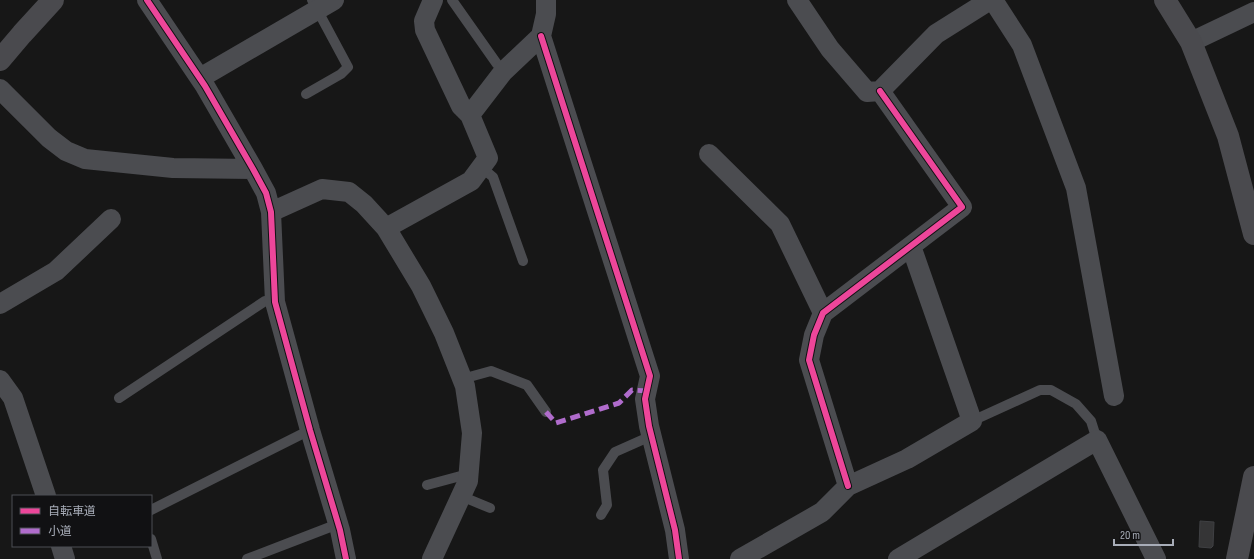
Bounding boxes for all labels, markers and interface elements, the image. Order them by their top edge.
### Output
legend [12,495,152,547]
text: 自転車道 [48,504,96,519]
scale bar [1114,521,1173,547]
text: 小道 [48,524,72,539]
text: 20 m [1120,528,1140,543]

